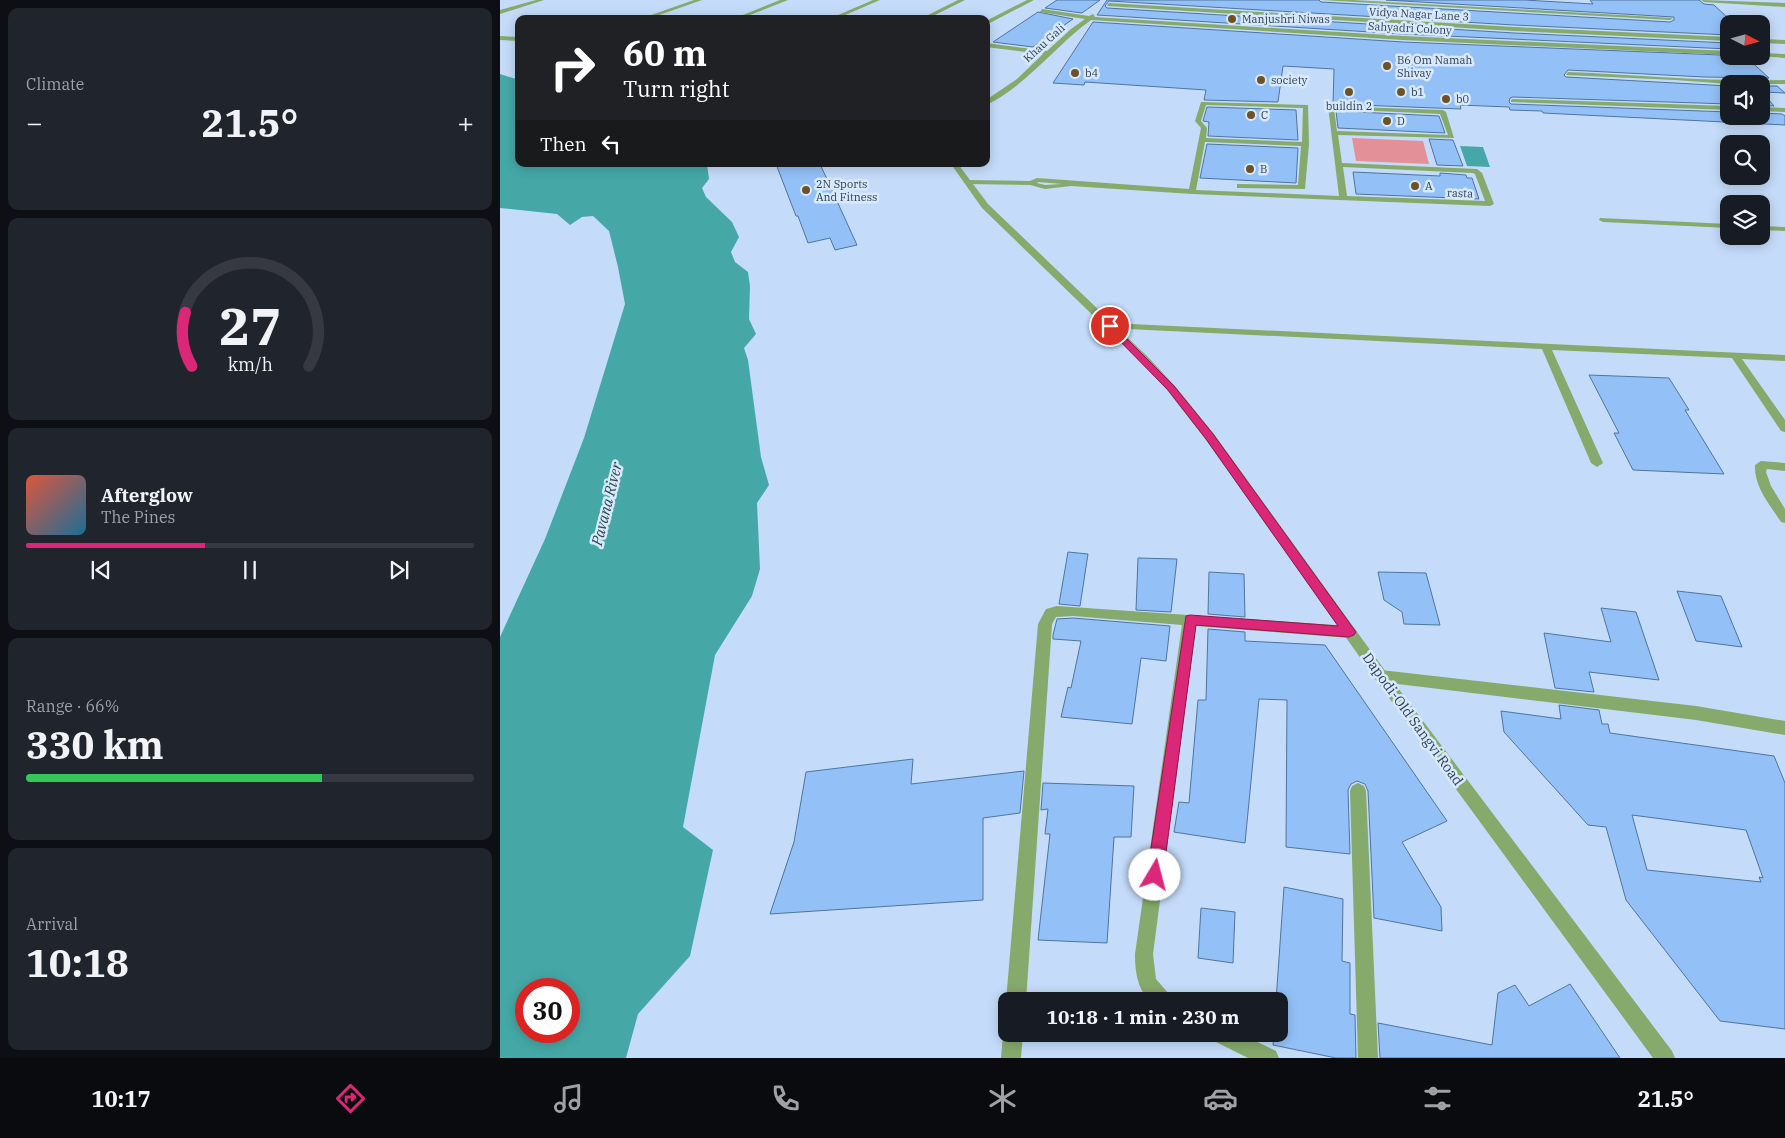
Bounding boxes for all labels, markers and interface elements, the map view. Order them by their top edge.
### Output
street label: Vidya Nagar Lane 3 [1369,4,1469,24]
place label: Manjushri Niwas [1242,12,1330,26]
marker: Manjushri Niwas [1226,13,1238,25]
north arrow [1720,15,1770,65]
map controls [1720,15,1770,245]
street label: Sahyadri Colony [1368,19,1452,37]
street label: Khau Gali [1020,20,1068,65]
text: 60 m [623,30,707,76]
icon: right [540,35,605,100]
place label: B6 Om Namah Shivay [1397,53,1472,80]
marker: B6 Om Namah Shivay [1381,60,1393,72]
place label: b4 [1085,66,1099,80]
marker: b4 [1069,67,1081,79]
place label: society [1271,73,1308,87]
text: Climate [26,74,84,94]
text: Turn right [623,74,730,103]
marker: society [1255,74,1267,86]
button: sound [1720,75,1770,125]
place label: b1 [1411,85,1424,99]
marker: buildin 2 [1343,86,1355,98]
marker: b1 [1395,86,1407,98]
place label: b0 [1456,92,1470,106]
marker: b0 [1440,93,1452,105]
text: 21.5° [202,98,298,147]
place label: buildin 2 [1326,99,1372,113]
text: − [26,104,43,141]
text: + [457,104,474,141]
place label: C [1261,108,1268,122]
marker: C [1245,109,1257,121]
place label: D [1397,114,1405,128]
marker: D [1381,115,1393,127]
icon: left [597,130,625,158]
text: Then [540,132,587,156]
button: search [1720,135,1770,185]
place label: B [1260,162,1267,176]
marker: B [1244,163,1256,175]
place label: 2N Sports And Fitness [816,177,877,204]
place label: A [1425,179,1433,193]
marker: A [1409,180,1421,192]
marker: 2N Sports And Fitness [800,184,812,196]
street label: rasta [1447,186,1473,200]
button: layers [1720,195,1770,245]
text: 27 [219,292,281,359]
pin [1089,305,1131,347]
icon: arrive [1096,312,1124,340]
text: km/h [227,353,273,376]
water label: Pavana River [587,460,626,548]
text: Afterglow [101,483,193,507]
text: The Pines [101,507,175,527]
icon: previous [87,556,115,584]
icon: pause [236,556,264,584]
icon: next [385,556,413,584]
street label: Dapodi-Old Sangvi Road [1359,649,1468,789]
text: Range · 66% [26,696,119,716]
text: 330 km [26,720,164,769]
position arrow [1128,848,1180,900]
text: Arrival [26,914,78,934]
text: 10:18 [26,938,129,987]
speed limit sign: 30 [515,978,580,1043]
text: 10:18 · 1 min · 230 m [1047,1005,1239,1029]
icon: directions [333,1081,368,1116]
icon: music [551,1081,586,1116]
icon: phone [768,1081,803,1116]
icon: climate [985,1081,1020,1116]
icon: car [1203,1081,1238,1116]
icon: filters [1420,1081,1455,1116]
text: 10:17 [91,1084,151,1113]
text: 21.5° [1638,1084,1694,1113]

